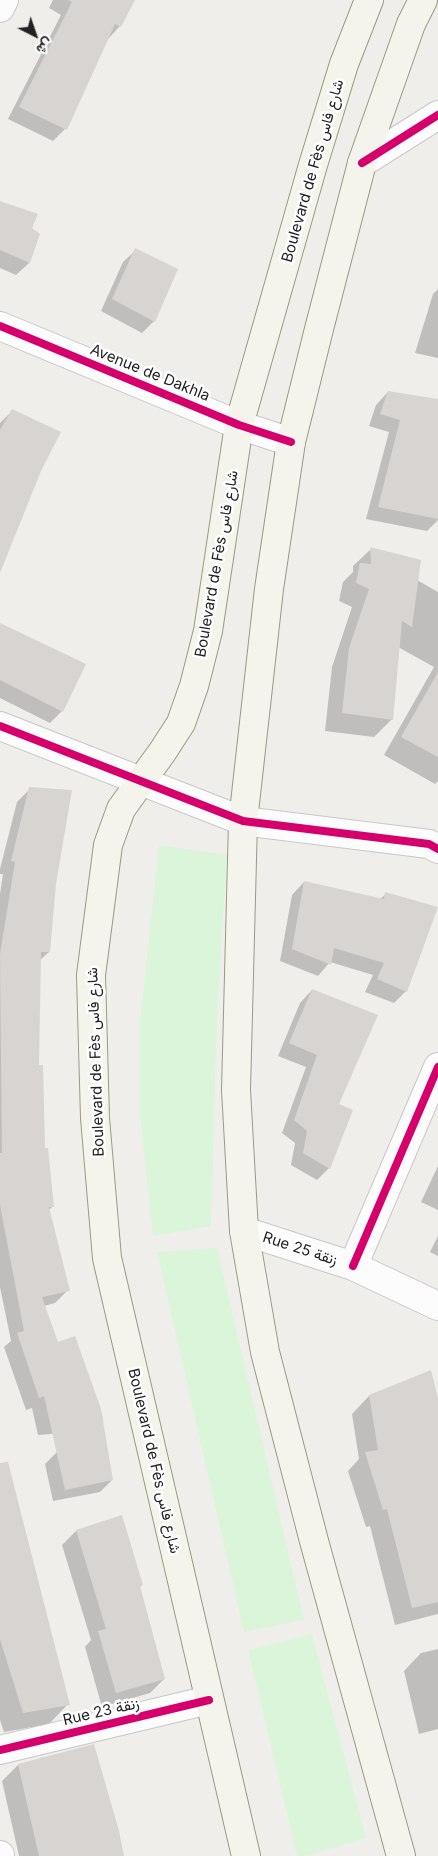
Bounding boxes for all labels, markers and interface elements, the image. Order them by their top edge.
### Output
north arrow [10,10,60,60]
text: ش [33,35,57,59]
street label: Boulevard de Fès شارع فاس [278,77,348,265]
street label: Avenue de Dakhla [88,341,212,405]
street label: Boulevard de Fès شارع فاس [192,469,242,659]
street label: Boulevard de Fès شارع فاس [84,967,108,1157]
street label: Rue 25 زنقة [260,1228,340,1270]
street label: Boulevard de Fès شارع فاس [124,1367,184,1555]
street label: Rue 23 زنقة [61,1694,141,1730]

